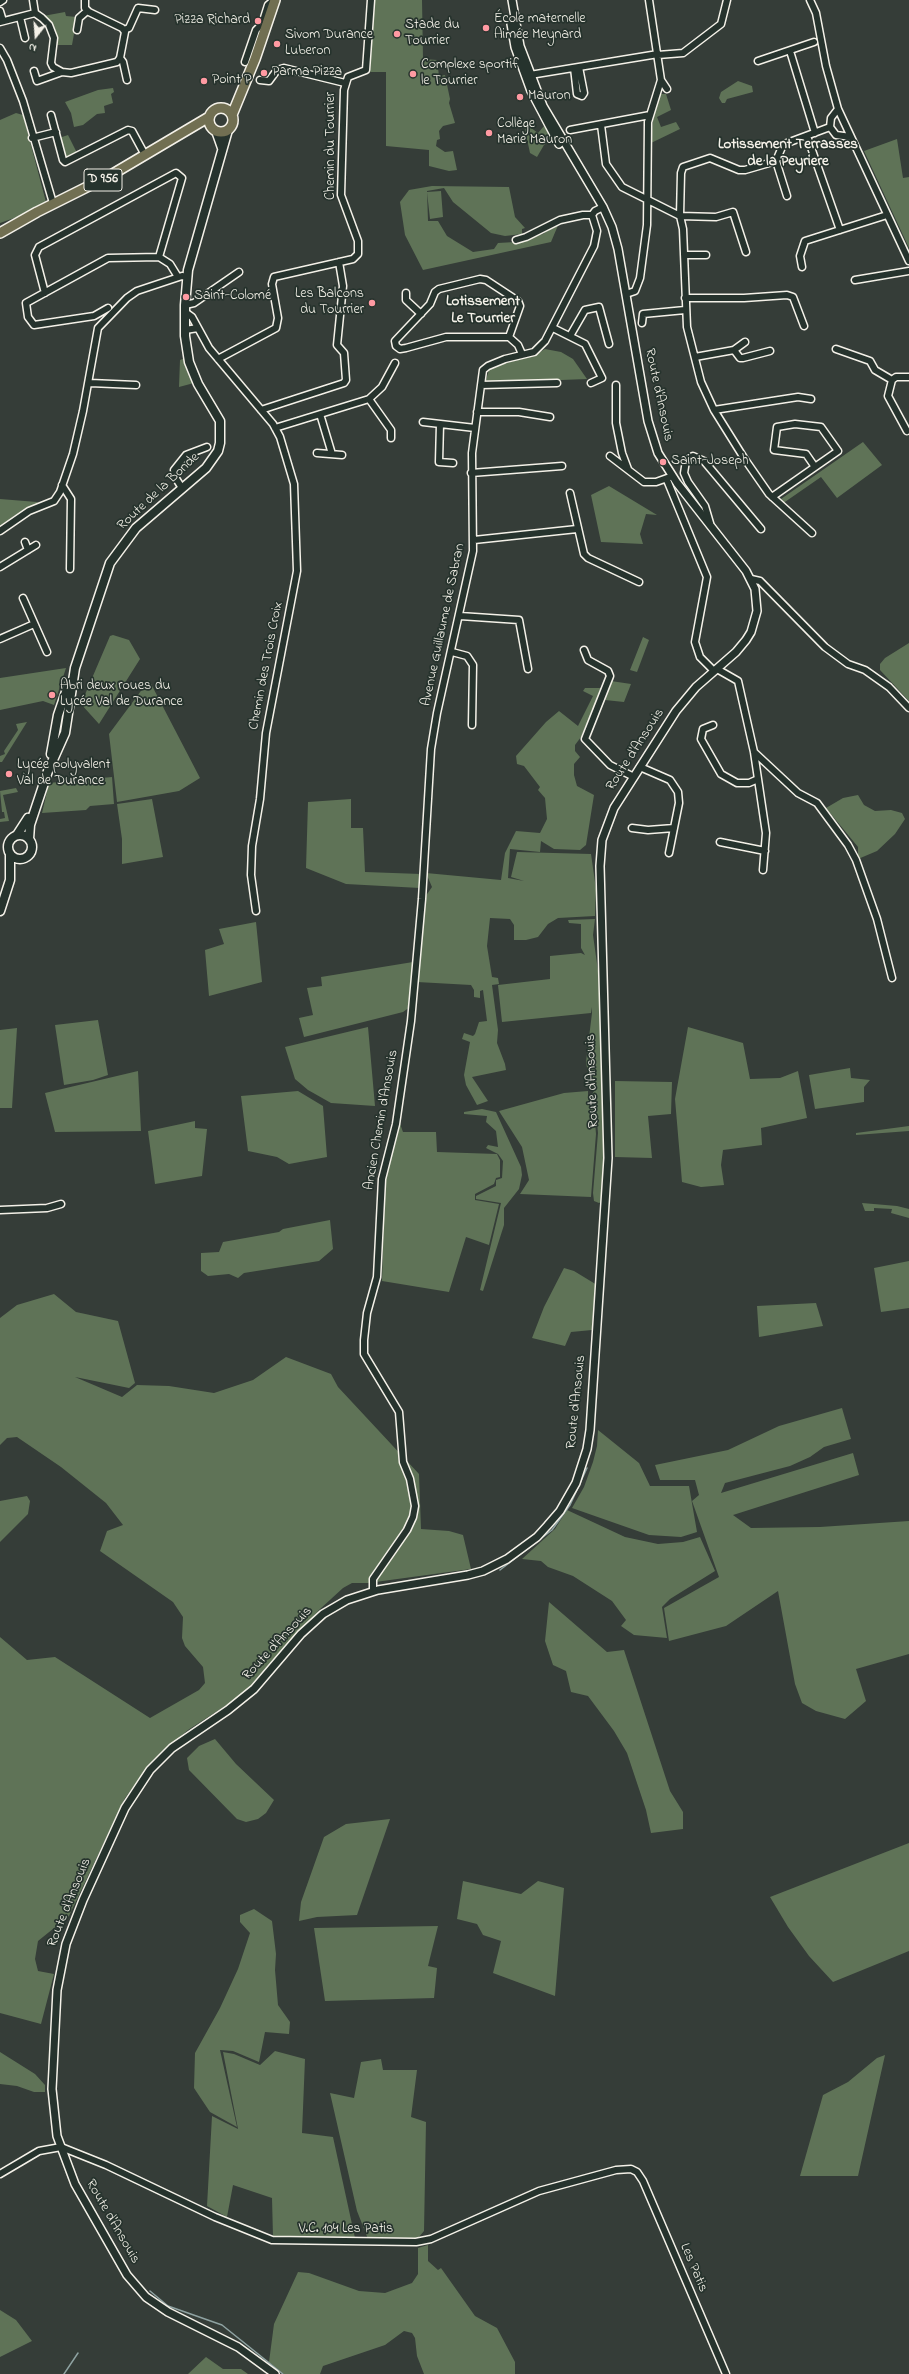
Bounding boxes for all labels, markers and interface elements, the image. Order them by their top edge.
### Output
place label: École maternelle Aimée Meynard [494,12,586,44]
place label: Pizza Richard [175,13,250,29]
north arrow [16,16,56,56]
marker: Pizza Richard [253,16,263,26]
place label: Stade du Tourrier [405,18,460,50]
marker: École maternelle Aimée Meynard [481,23,491,33]
place label: Sivom Durance Luberon [285,28,373,60]
marker: Stade du Tourrier [392,29,402,39]
text: N [27,39,38,56]
marker: Sivom Durance Luberon [272,39,282,49]
place label: Complexe sportif le Tourrier [421,58,519,90]
place label: Parma Pizza [272,65,342,81]
marker: Parma Pizza [259,68,269,78]
marker: Complexe sportif le Tourrier [408,69,418,79]
place label: Point P [212,73,251,89]
marker: Point P [199,76,209,86]
place label: Mauron [528,89,571,105]
street label: Chemin du Tourrier [324,92,340,200]
marker: Mauron [515,92,525,102]
place label: Collège Marie Mauron [497,117,572,150]
marker: Collège Marie Mauron [484,128,494,138]
district label: Lotissement Terrasses de la Peyriere [718,137,858,172]
road number: D 956 [84,169,122,191]
place label: Les Balcons du Tourrier [295,287,364,320]
place label: Saint-Colomé [194,289,271,305]
marker: Saint-Colomé [181,292,191,302]
district label: Lotissement Le Tourrier [446,294,520,329]
marker: Les Balcons du Tourrier [367,298,377,308]
street label: Route d'Ansouis [640,347,676,443]
street label: Route de la Bonde [114,450,204,534]
place label: Saint-Joseph [671,454,748,470]
marker: Saint-Joseph [658,457,668,467]
street label: Avenue Guillaume de Sabran [419,542,469,708]
street label: Chemin des Trois Croix [246,601,288,731]
place label: Abri deux roues du Lycée Val de Durance [60,679,183,712]
marker: Abri deux roues du Lycée Val de Durance [47,690,57,700]
street label: Route d'Ansouis [603,706,669,794]
place label: Lycée polyvalent Val de Durance [17,758,110,790]
marker: Lycée polyvalent Val de Durance [4,769,14,779]
street label: Route d'Ansouis [583,1034,603,1128]
street label: Ancien Chemin d'Ansouis [361,1049,403,1191]
street label: Route d'Ansouis [564,1354,590,1450]
street label: Route d'Ansouis [240,1604,316,1684]
street label: Route d'Ansouis [45,1856,95,1950]
street label: Route d'Ansouis [81,2177,143,2267]
street label: V.C. 104 Les Patis [299,2222,393,2238]
street label: Les Patis [675,2241,711,2295]

